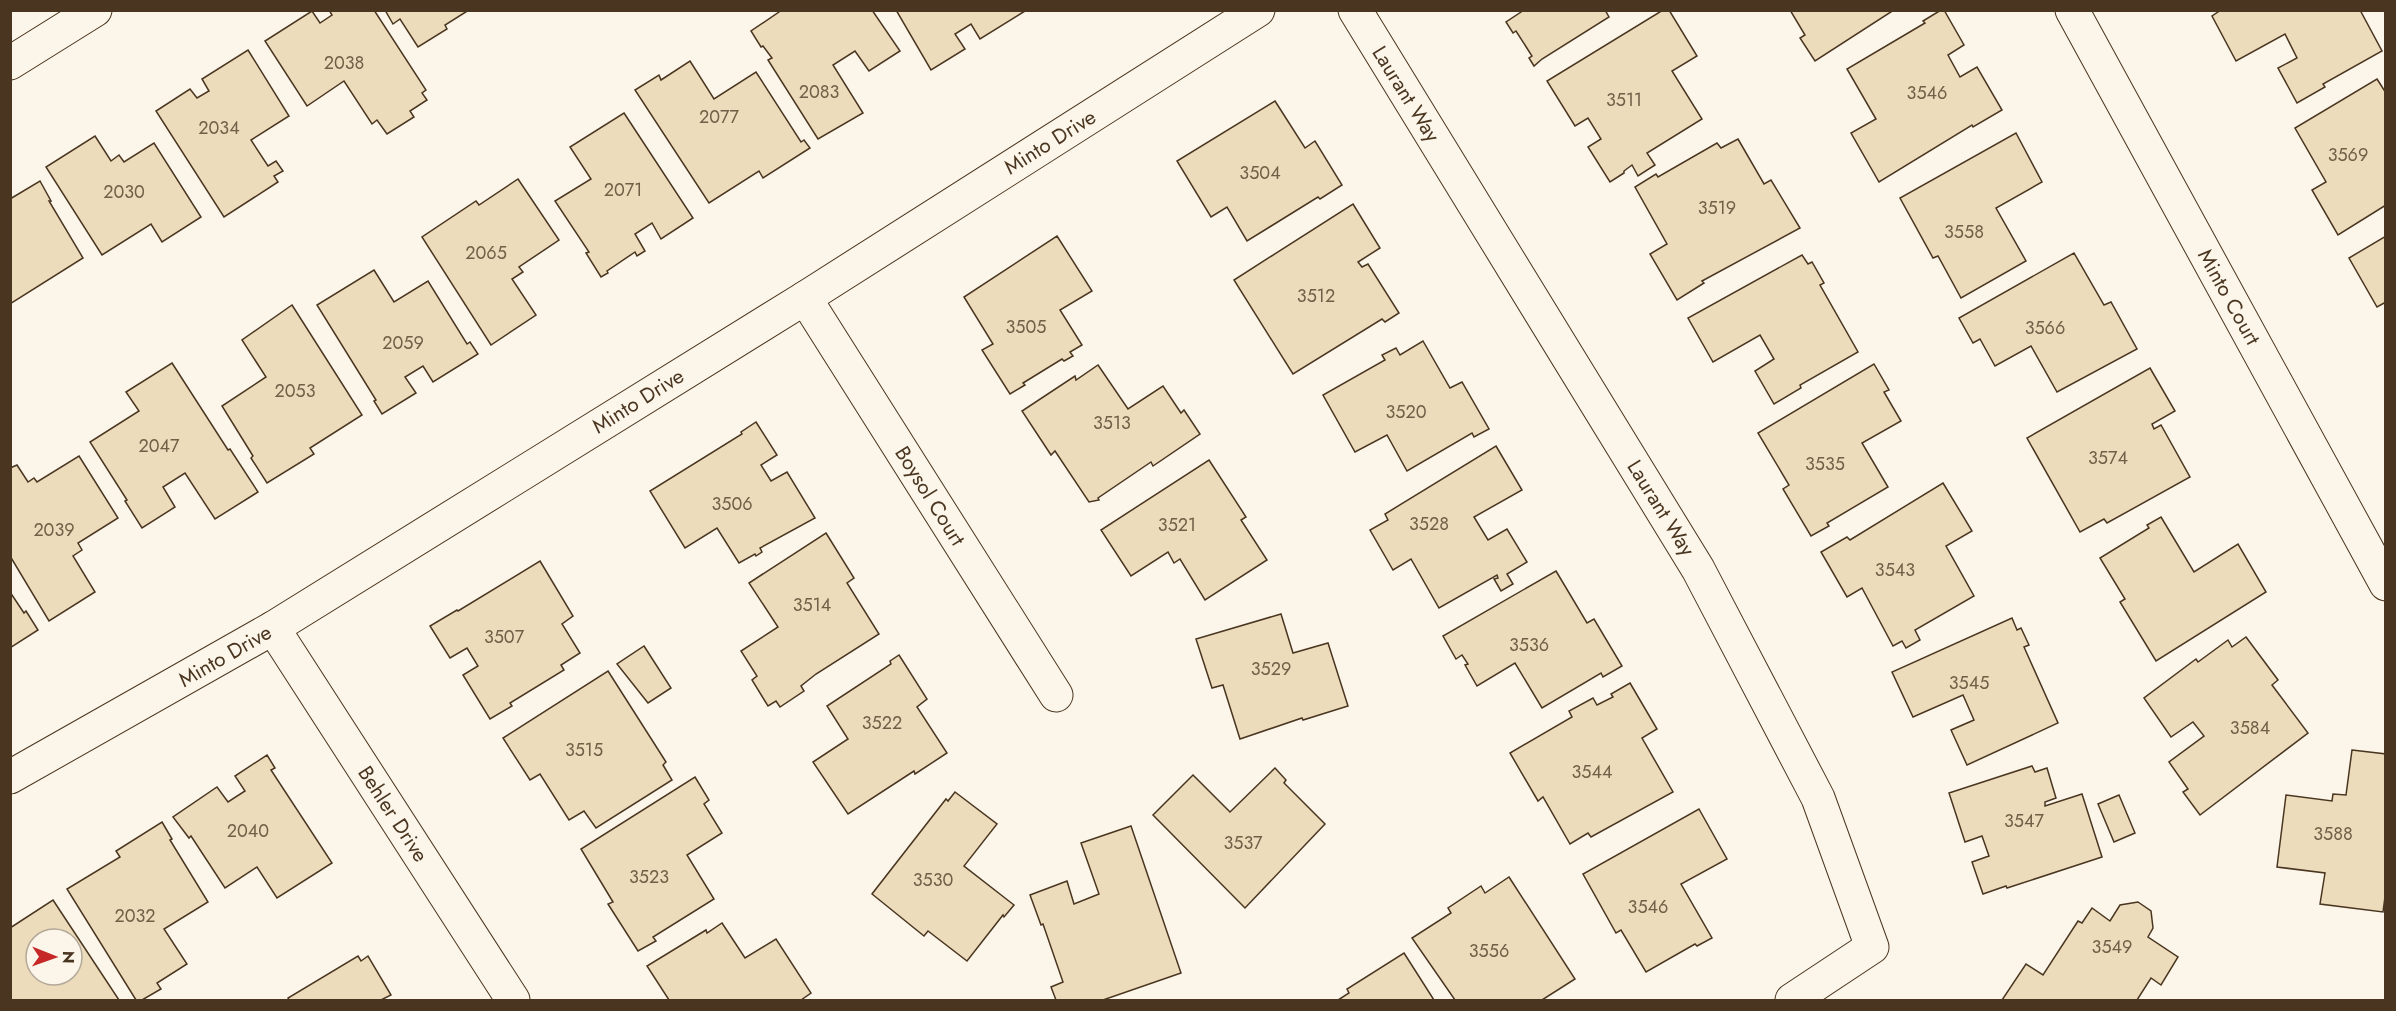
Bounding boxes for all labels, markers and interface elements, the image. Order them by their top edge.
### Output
street label: Laurant Way [1365,40,1448,148]
house number: 2038 [324,50,364,76]
house number: 2083 [799,79,840,105]
house number: 3546 [1907,80,1947,106]
house number: 3511 [1606,87,1642,113]
street label: Minto Drive [998,102,1102,182]
house number: 2077 [699,104,740,130]
house number: 2034 [198,115,240,141]
house number: 3569 [2328,142,2368,168]
house number: 3504 [1239,160,1281,186]
house number: 2071 [604,177,642,203]
house number: 2030 [103,179,145,205]
house number: 3519 [1698,195,1736,221]
house number: 3558 [1944,219,1984,245]
house number: 2065 [465,240,507,266]
street label: Minto Court [2190,244,2268,350]
house number: 3512 [1297,283,1335,309]
house number: 3505 [1006,314,1046,340]
house number: 3566 [2025,315,2065,341]
house number: 2059 [382,330,424,356]
street label: Minto Drive [586,361,690,441]
house number: 2053 [274,378,316,404]
house number: 3520 [1385,399,1427,425]
house number: 3513 [1093,410,1131,436]
house number: 2047 [139,433,180,459]
street label: Boysol Court [888,440,972,552]
house number: 3574 [2088,445,2128,471]
house number: 3535 [1805,451,1845,477]
street label: Laurant Way [1620,454,1703,562]
house number: 3506 [711,491,753,517]
house number: 3528 [1409,511,1449,537]
house number: 3521 [1158,512,1196,538]
house number: 2039 [33,517,75,543]
house number: 3543 [1875,557,1915,583]
house number: 3514 [793,592,831,618]
street label: Minto Drive [173,617,277,695]
house number: 3507 [484,624,525,650]
house number: 3536 [1509,632,1549,658]
house number: 3529 [1251,656,1291,682]
house number: 3545 [1949,670,1989,696]
house number: 3522 [862,710,902,736]
house number: 3584 [2230,715,2270,741]
house number: 3515 [565,737,603,763]
house number: 3544 [1572,759,1612,785]
street label: Behler Drive [351,760,435,868]
house number: 3547 [2004,808,2045,834]
house number: 2040 [227,818,269,844]
house number: 3588 [2313,821,2353,847]
house number: 3537 [1224,830,1263,856]
house number: 3523 [629,864,669,890]
house number: 3530 [913,867,954,893]
house number: 3546 [1628,894,1668,920]
house number: 2032 [114,903,156,929]
north arrow [24,927,84,987]
house number: 3549 [2092,934,2132,960]
house number: 3556 [1469,938,1509,964]
text: N [57,951,80,964]

